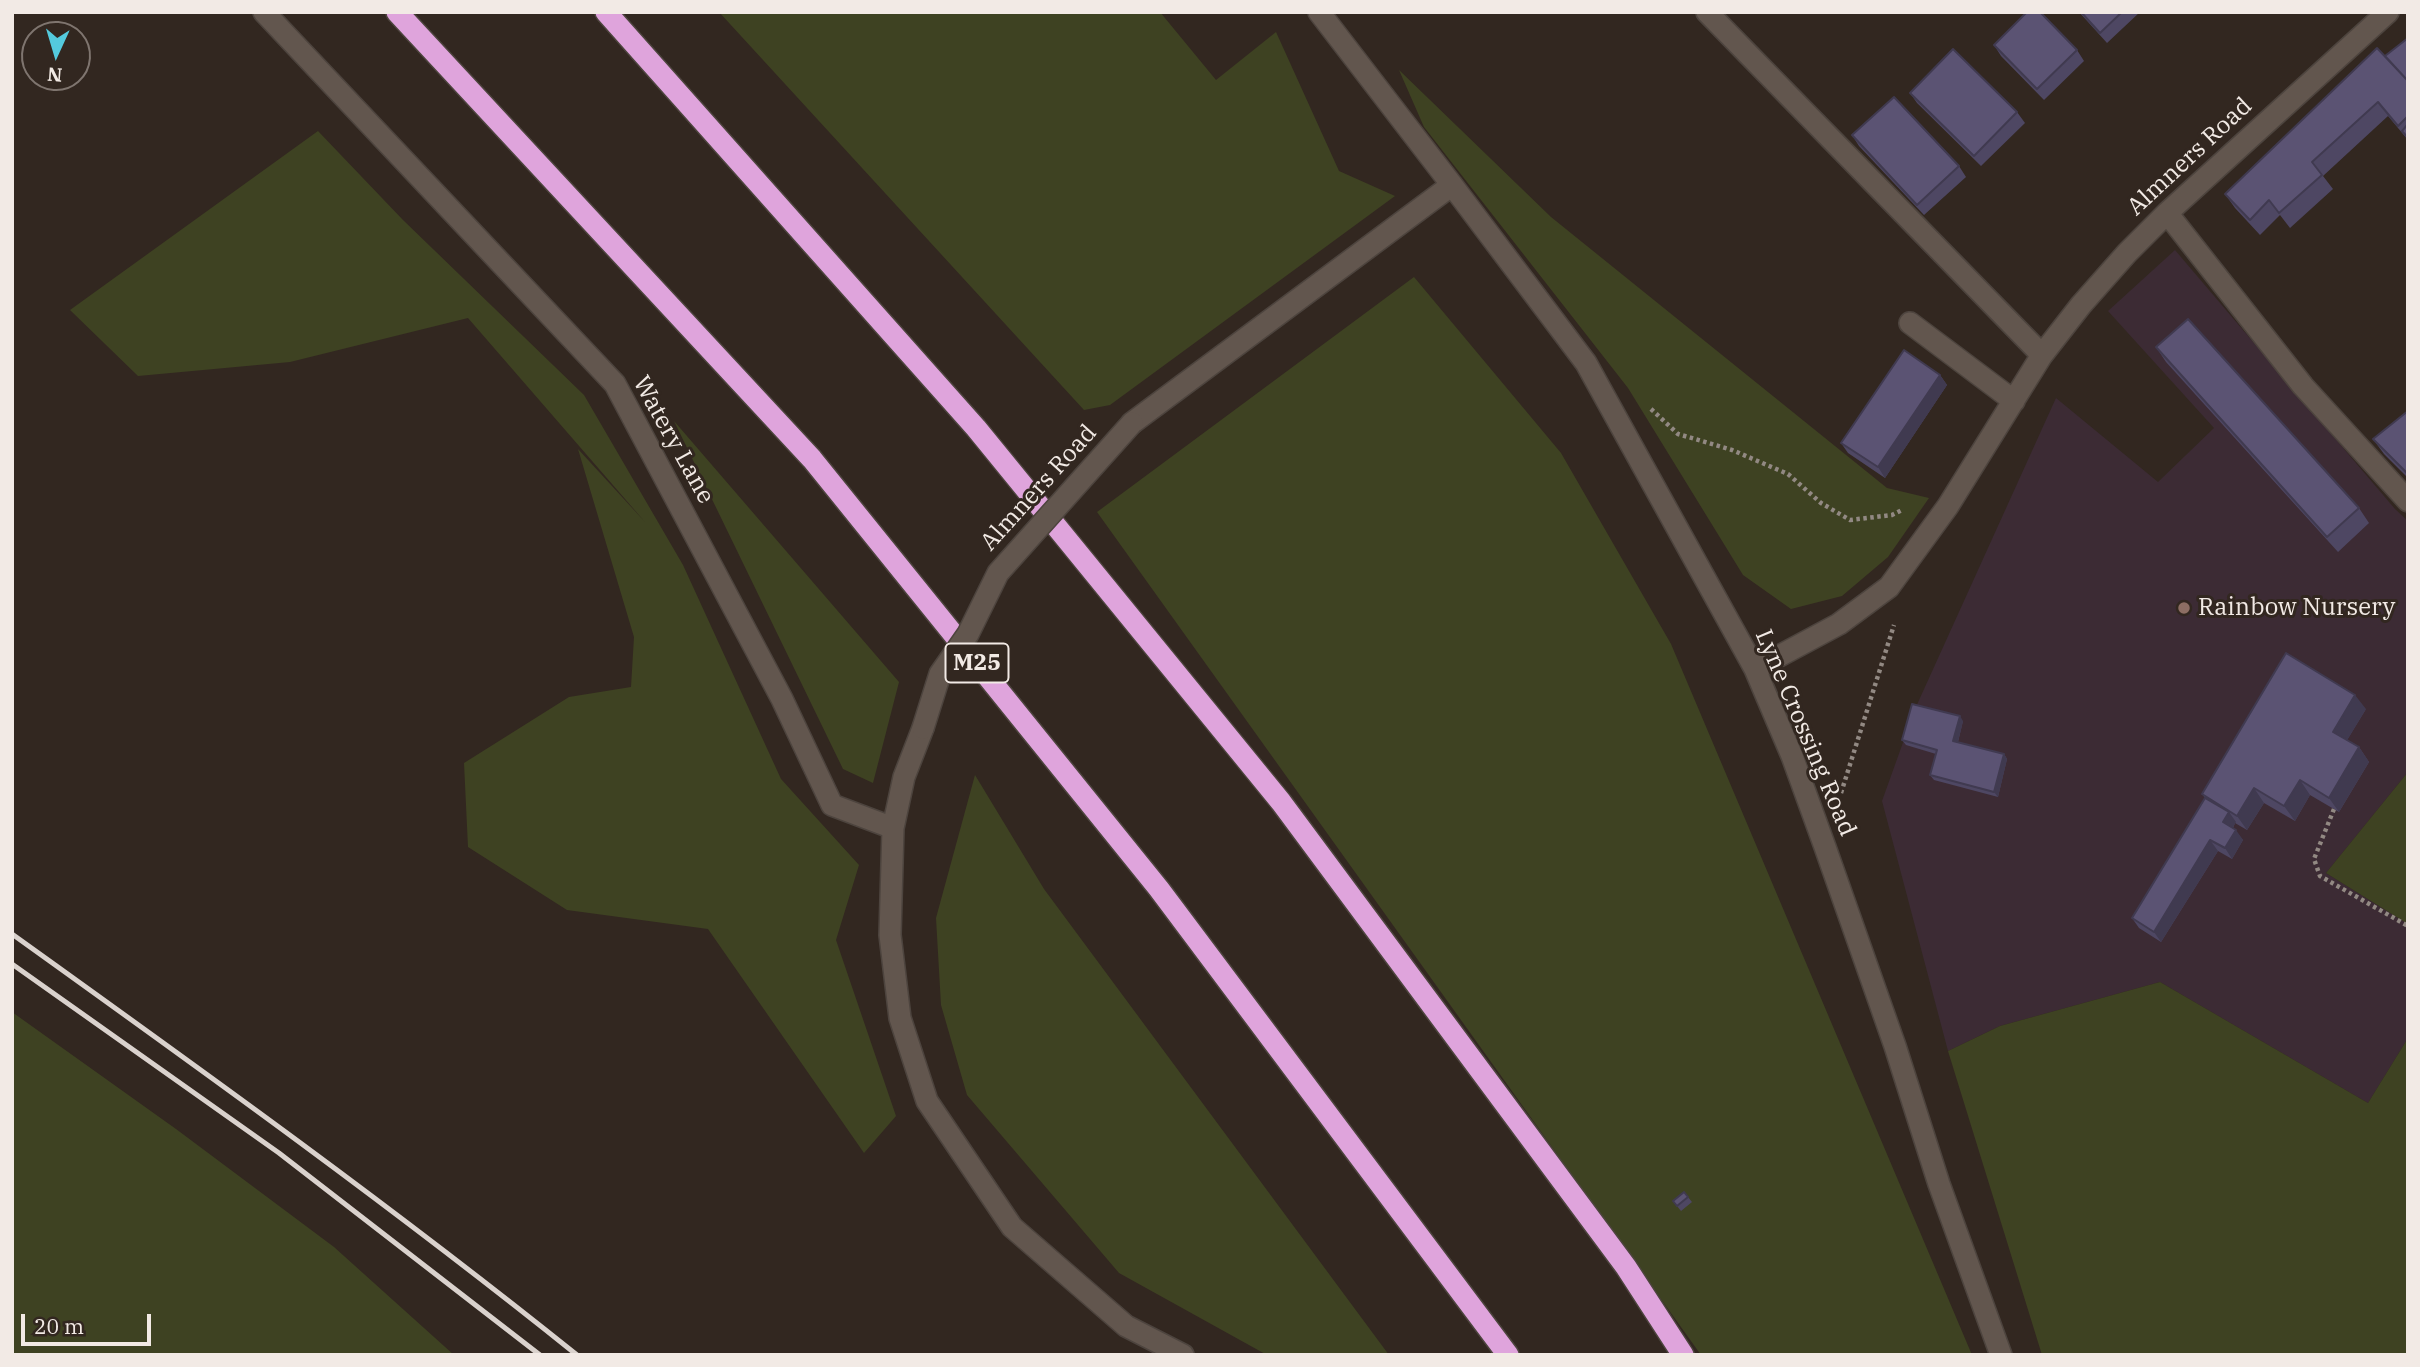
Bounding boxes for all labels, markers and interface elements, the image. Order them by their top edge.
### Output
north arrow [21,21,91,91]
text: N [46,62,63,87]
street label: Almners Road [2122,92,2258,222]
street label: Watery Lane [626,371,720,509]
street label: Almners Road [975,419,1103,557]
place label: Rainbow Nursery [2198,594,2395,622]
marker: Rainbow Nursery [2176,600,2192,616]
street label: Lyne Crossing Road [1748,625,1862,841]
road number: M25 [946,643,1009,682]
scale bar [24,1300,154,1344]
text: 20 m [34,1312,84,1340]

